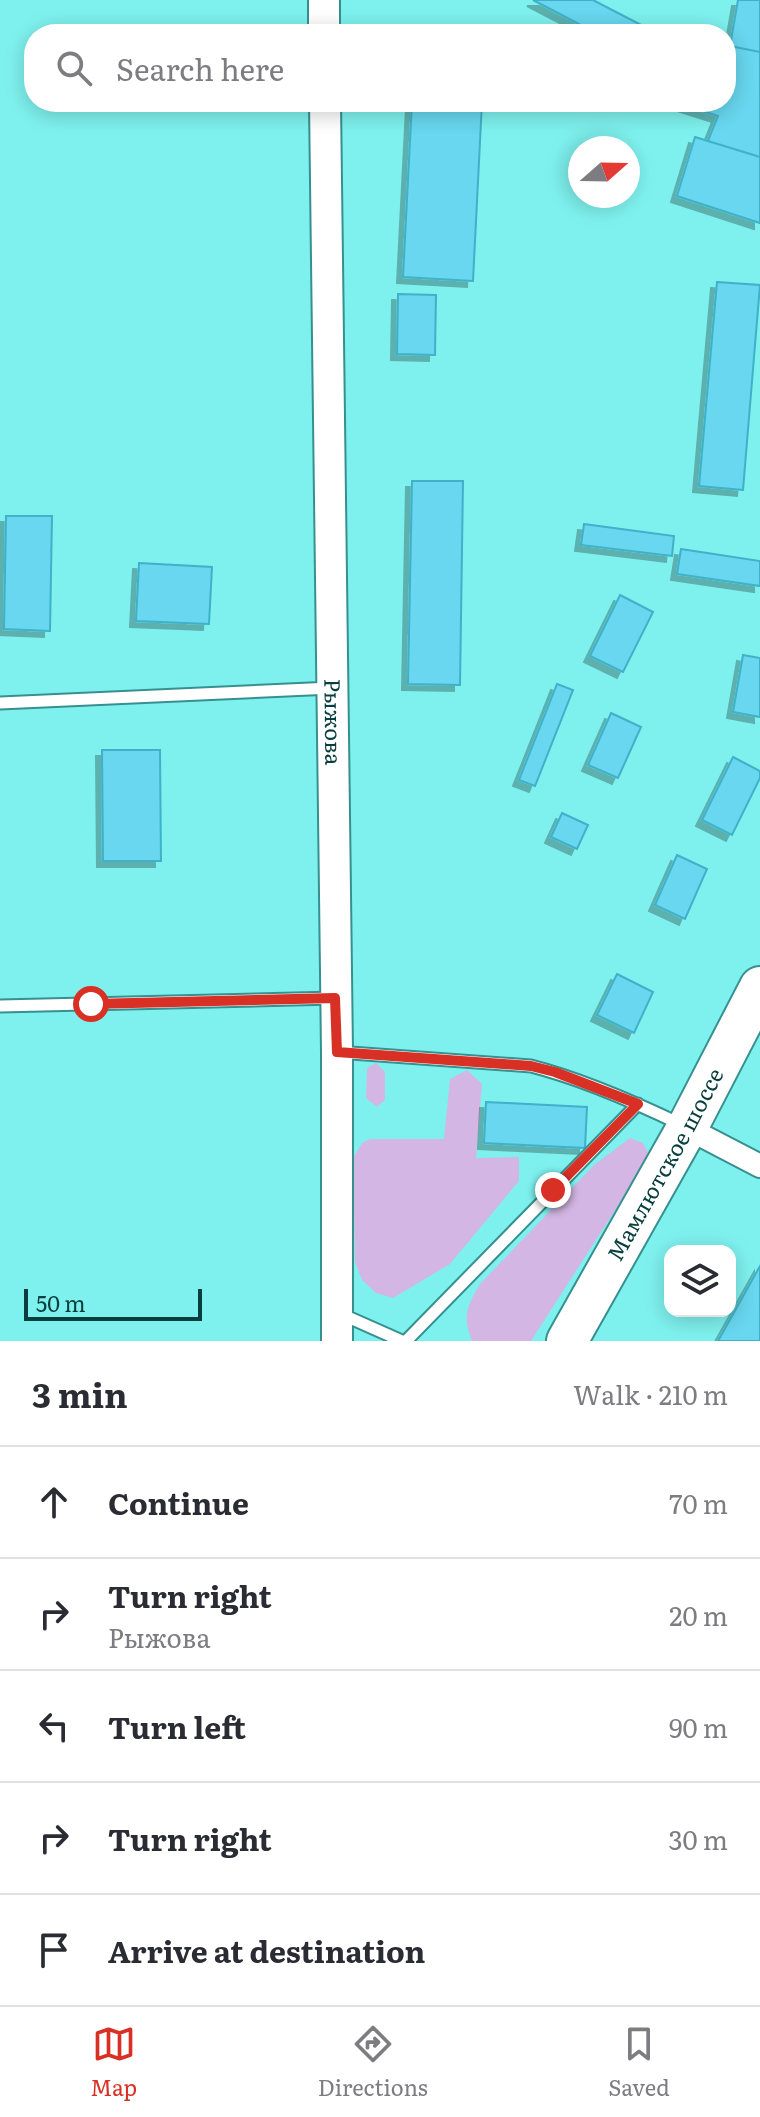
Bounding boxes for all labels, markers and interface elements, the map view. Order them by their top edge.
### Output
search box [24,24,736,112]
icon: search [52,46,96,90]
text: Search here [116,46,284,90]
north arrow [568,136,640,208]
street label: Рыжова [317,678,351,766]
route start [73,986,109,1022]
street label: Мамлютское шоссе [598,1062,730,1266]
route end [535,1172,571,1208]
map controls [664,1245,736,1317]
button: layers [664,1245,736,1317]
scale bar [24,1285,202,1321]
text: 50 m [36,1286,86,1319]
text: 3 min [32,1368,128,1418]
text: Walk · 210 m [573,1374,728,1413]
icon: ahead [32,1480,76,1524]
text: Continue [108,1480,249,1524]
text: 70 m [669,1483,728,1522]
text: Turn right [108,1573,272,1617]
icon: right [32,1592,76,1636]
text: 20 m [669,1595,728,1634]
text: Рыжова [108,1617,210,1656]
icon: left [32,1704,76,1748]
text: Turn left [108,1704,246,1748]
text: 90 m [669,1707,728,1746]
icon: right [32,1816,76,1860]
text: Turn right [108,1816,272,1860]
text: 30 m [668,1819,728,1858]
icon: arrive [32,1928,76,1972]
text: Arrive at destination [108,1928,425,1972]
tab: Map [90,2022,137,2103]
tab: Directions [318,2022,428,2103]
tab: Saved [608,2022,670,2103]

